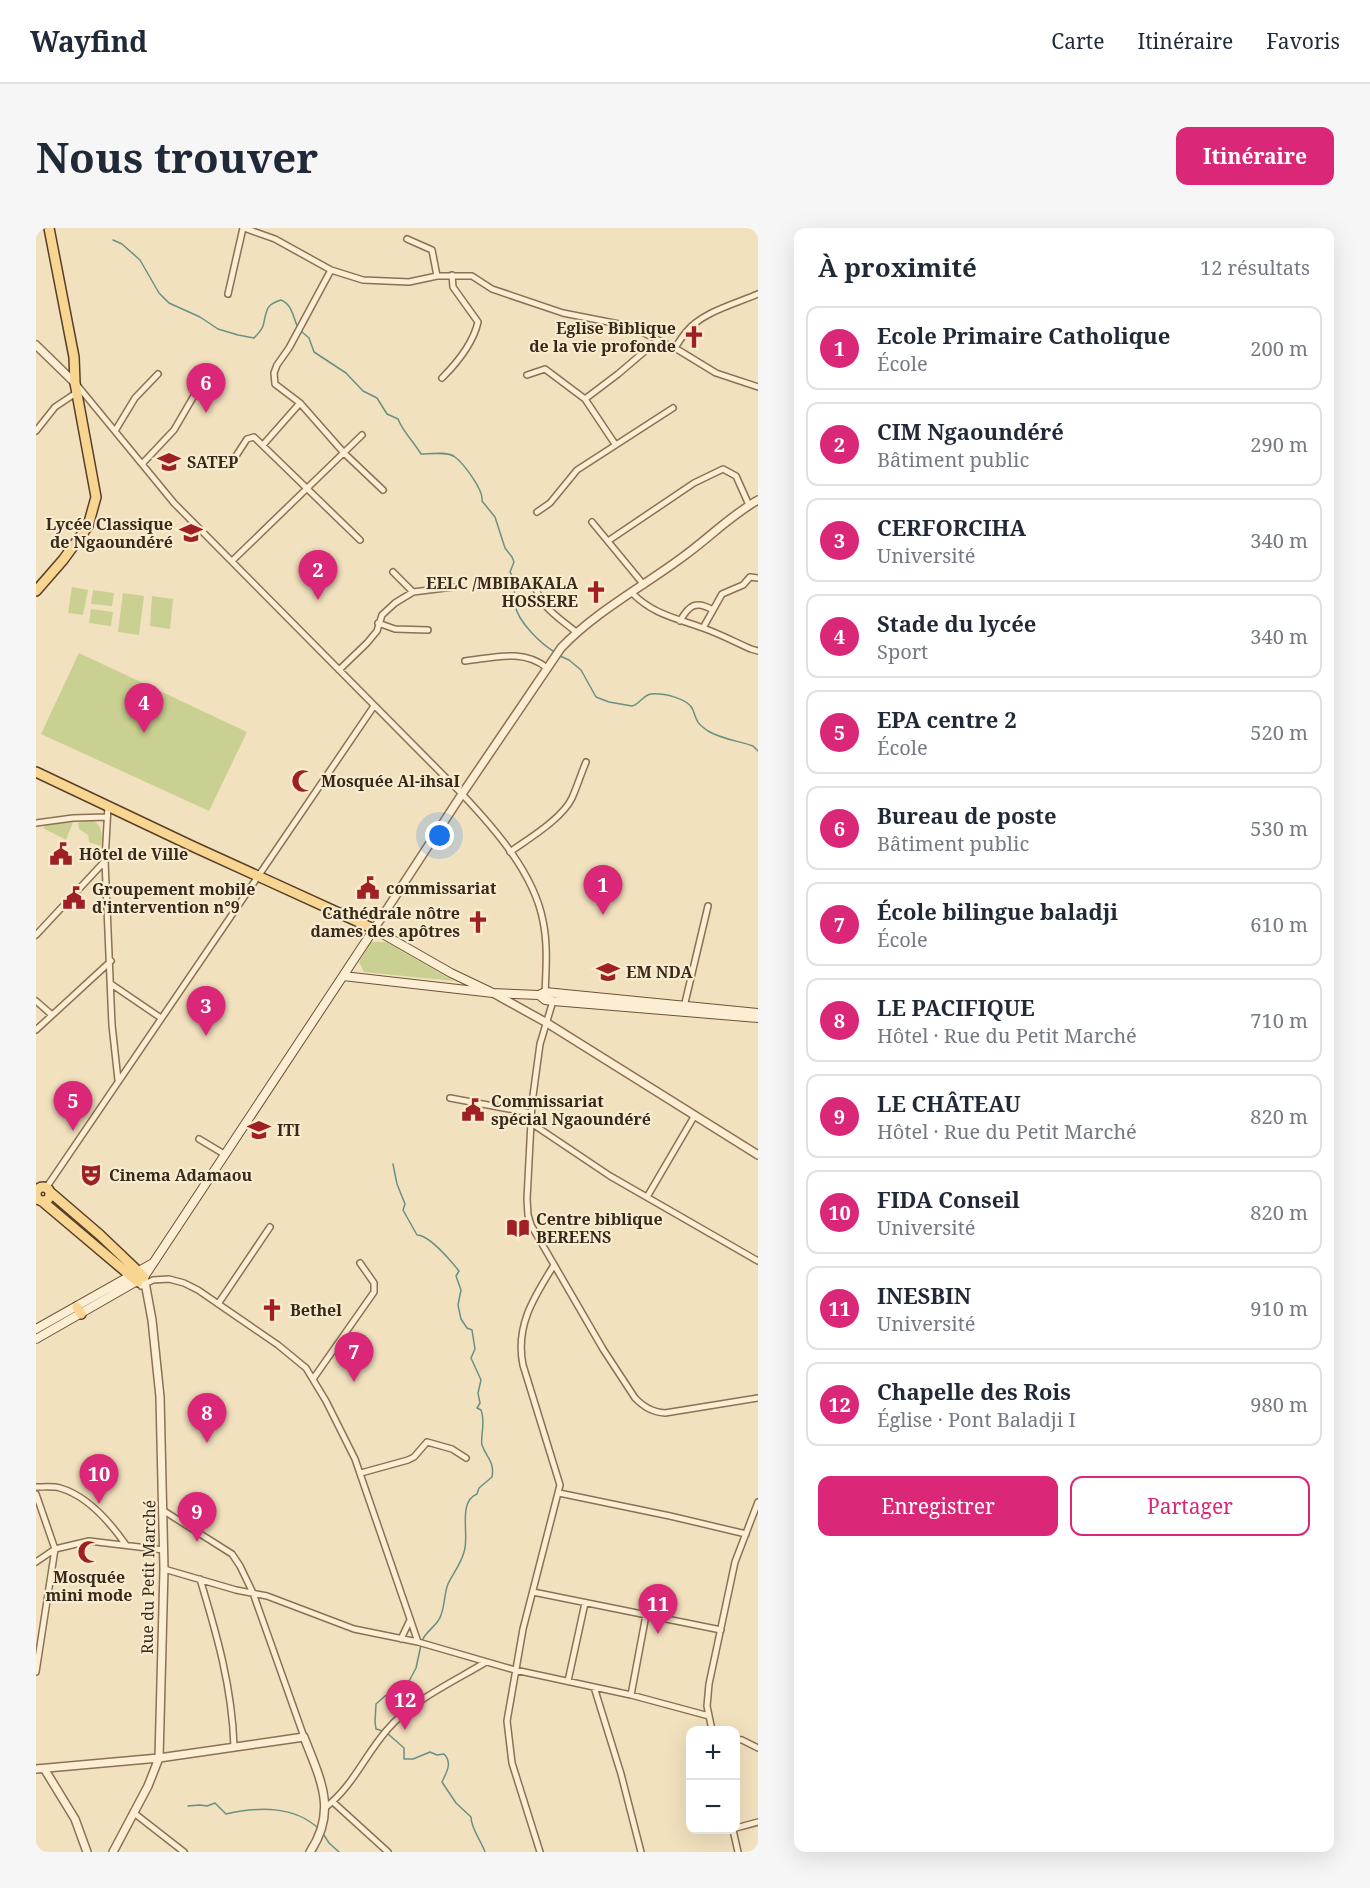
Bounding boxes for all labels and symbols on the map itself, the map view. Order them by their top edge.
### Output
place label: Eglise Biblique de la vie profonde [529,317,676,357]
church icon: Eglise Biblique de la vie profonde [681,324,707,350]
pin: 6 [186,364,226,413]
school or university icon: SATEP [156,449,182,475]
place label: SATEP [187,451,238,473]
place label: Lycée Classique de Ngaoundéré [46,513,173,553]
school or university icon: Lycée Classique de Ngaoundéré [178,520,204,546]
pin: 2 [298,550,338,600]
place label: EELC /MBIBAKALA HOSSERE [426,572,579,612]
church icon: EELC /MBIBAKALA HOSSERE [583,579,609,605]
pin: 4 [124,684,164,733]
mosque icon: Mosquée Al-ihsaI [290,768,316,794]
place label: Mosquée Al-ihsaI [321,770,460,792]
your location [425,821,454,850]
public building icon: Hôtel de Ville [48,841,74,867]
place label: Hôtel de Ville [79,843,188,865]
pin: 1 [584,866,622,915]
public building icon: commissariat [355,875,381,901]
place label: commissariat [386,877,497,899]
place label: Groupement mobile d'intervention n°9 [92,878,255,918]
public building icon: Groupement mobile d'intervention n°9 [61,885,87,911]
place label: Cathédrale nôtre dames des apôtres [310,902,460,942]
church icon: Cathédrale nôtre dames des apôtres [465,909,491,935]
school or university icon: EM NDA [595,959,621,985]
place label: EM NDA [626,961,693,983]
pin: 3 [186,986,226,1036]
pin: 5 [54,1082,93,1131]
place label: Commissariat spécial Ngaoundéré [491,1090,651,1130]
public building icon: Commissariat spécial Ngaoundéré [460,1097,486,1123]
school or university icon: ITI [246,1117,272,1143]
place label: ITI [277,1119,300,1141]
theatre icon: Cinema Adamaou [78,1162,104,1188]
place label: Cinema Adamaou [109,1164,253,1186]
place label: Centre biblique BEREENS [536,1208,663,1248]
library icon: Centre biblique BEREENS [505,1215,531,1241]
church icon: Bethel [259,1297,285,1323]
place label: Bethel [290,1299,342,1321]
pin: 7 [334,1332,374,1382]
pin: 8 [188,1394,226,1443]
pin: 10 [80,1454,118,1504]
pin: 9 [178,1492,216,1542]
street label: Rue du Petit Marché [136,1500,160,1654]
mosque icon: Mosquée mini mode [76,1539,102,1565]
place label: Mosquée mini mode [45,1566,133,1606]
pin: 11 [638,1584,678,1634]
pin: 12 [386,1680,424,1730]

